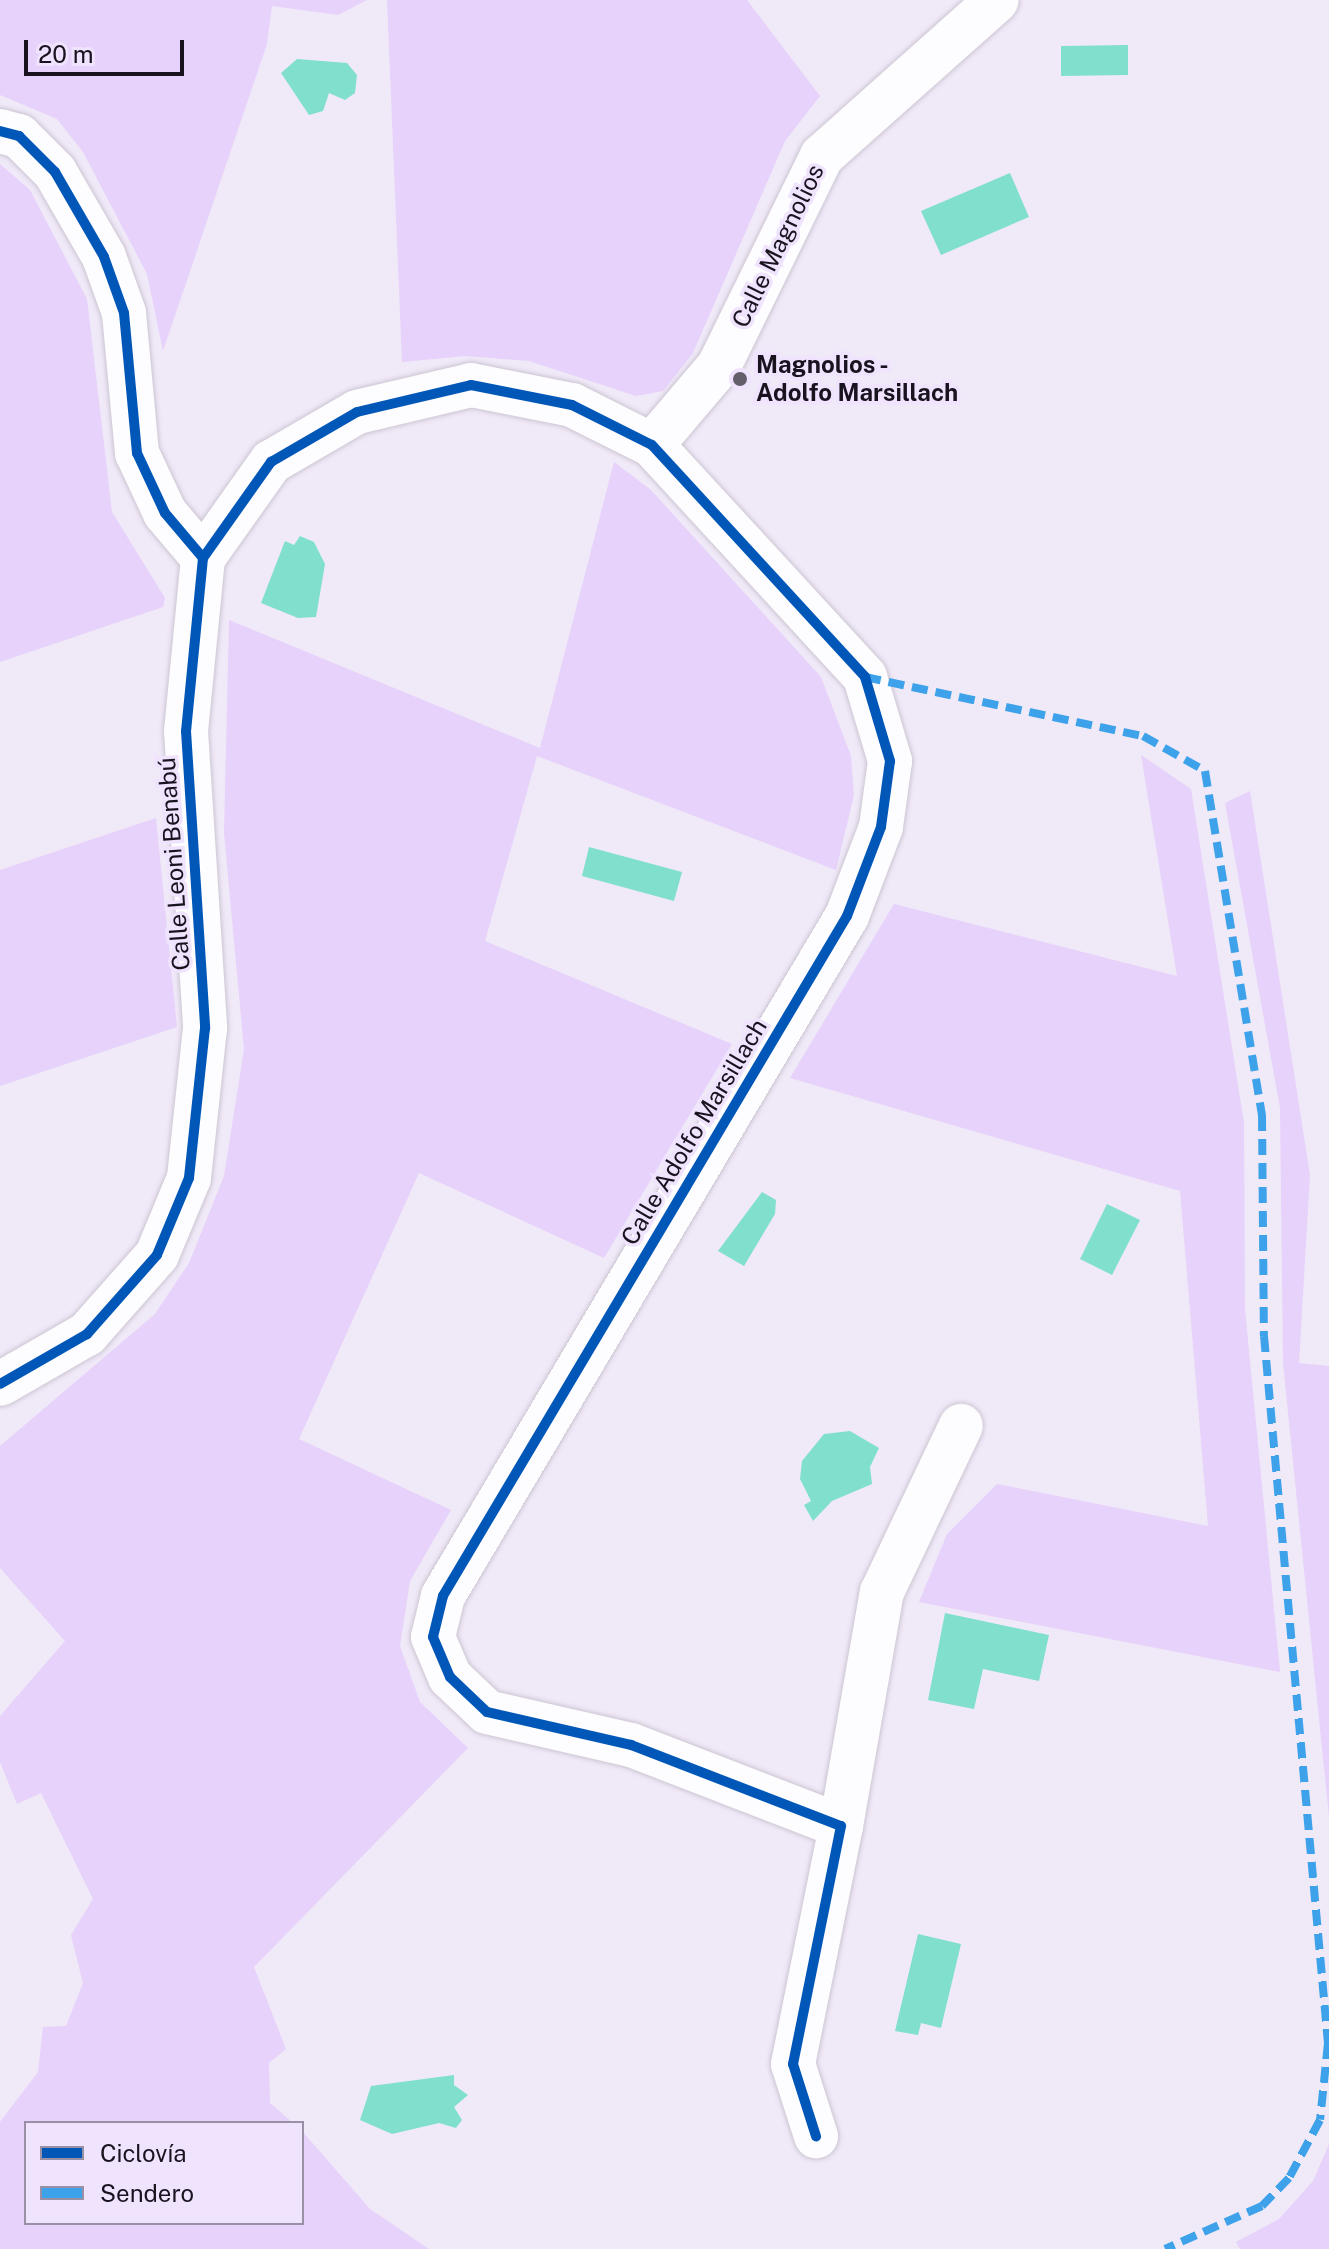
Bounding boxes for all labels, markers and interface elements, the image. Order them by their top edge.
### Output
scale bar [28,24,188,74]
text: 20 m [38,40,94,68]
street label: Calle Magnolios [726,160,830,332]
place label: Magnolios - Adolfo Marsillach [756,351,958,407]
marker: Magnolios - Adolfo Marsillach [731,370,749,388]
street label: Calle Leoni Benabú [152,756,196,972]
street label: Calle Adolfo Marsillach [615,1014,773,1250]
legend [24,2121,304,2225]
text: Ciclovía [100,2139,187,2167]
text: Sendero [100,2179,194,2207]

